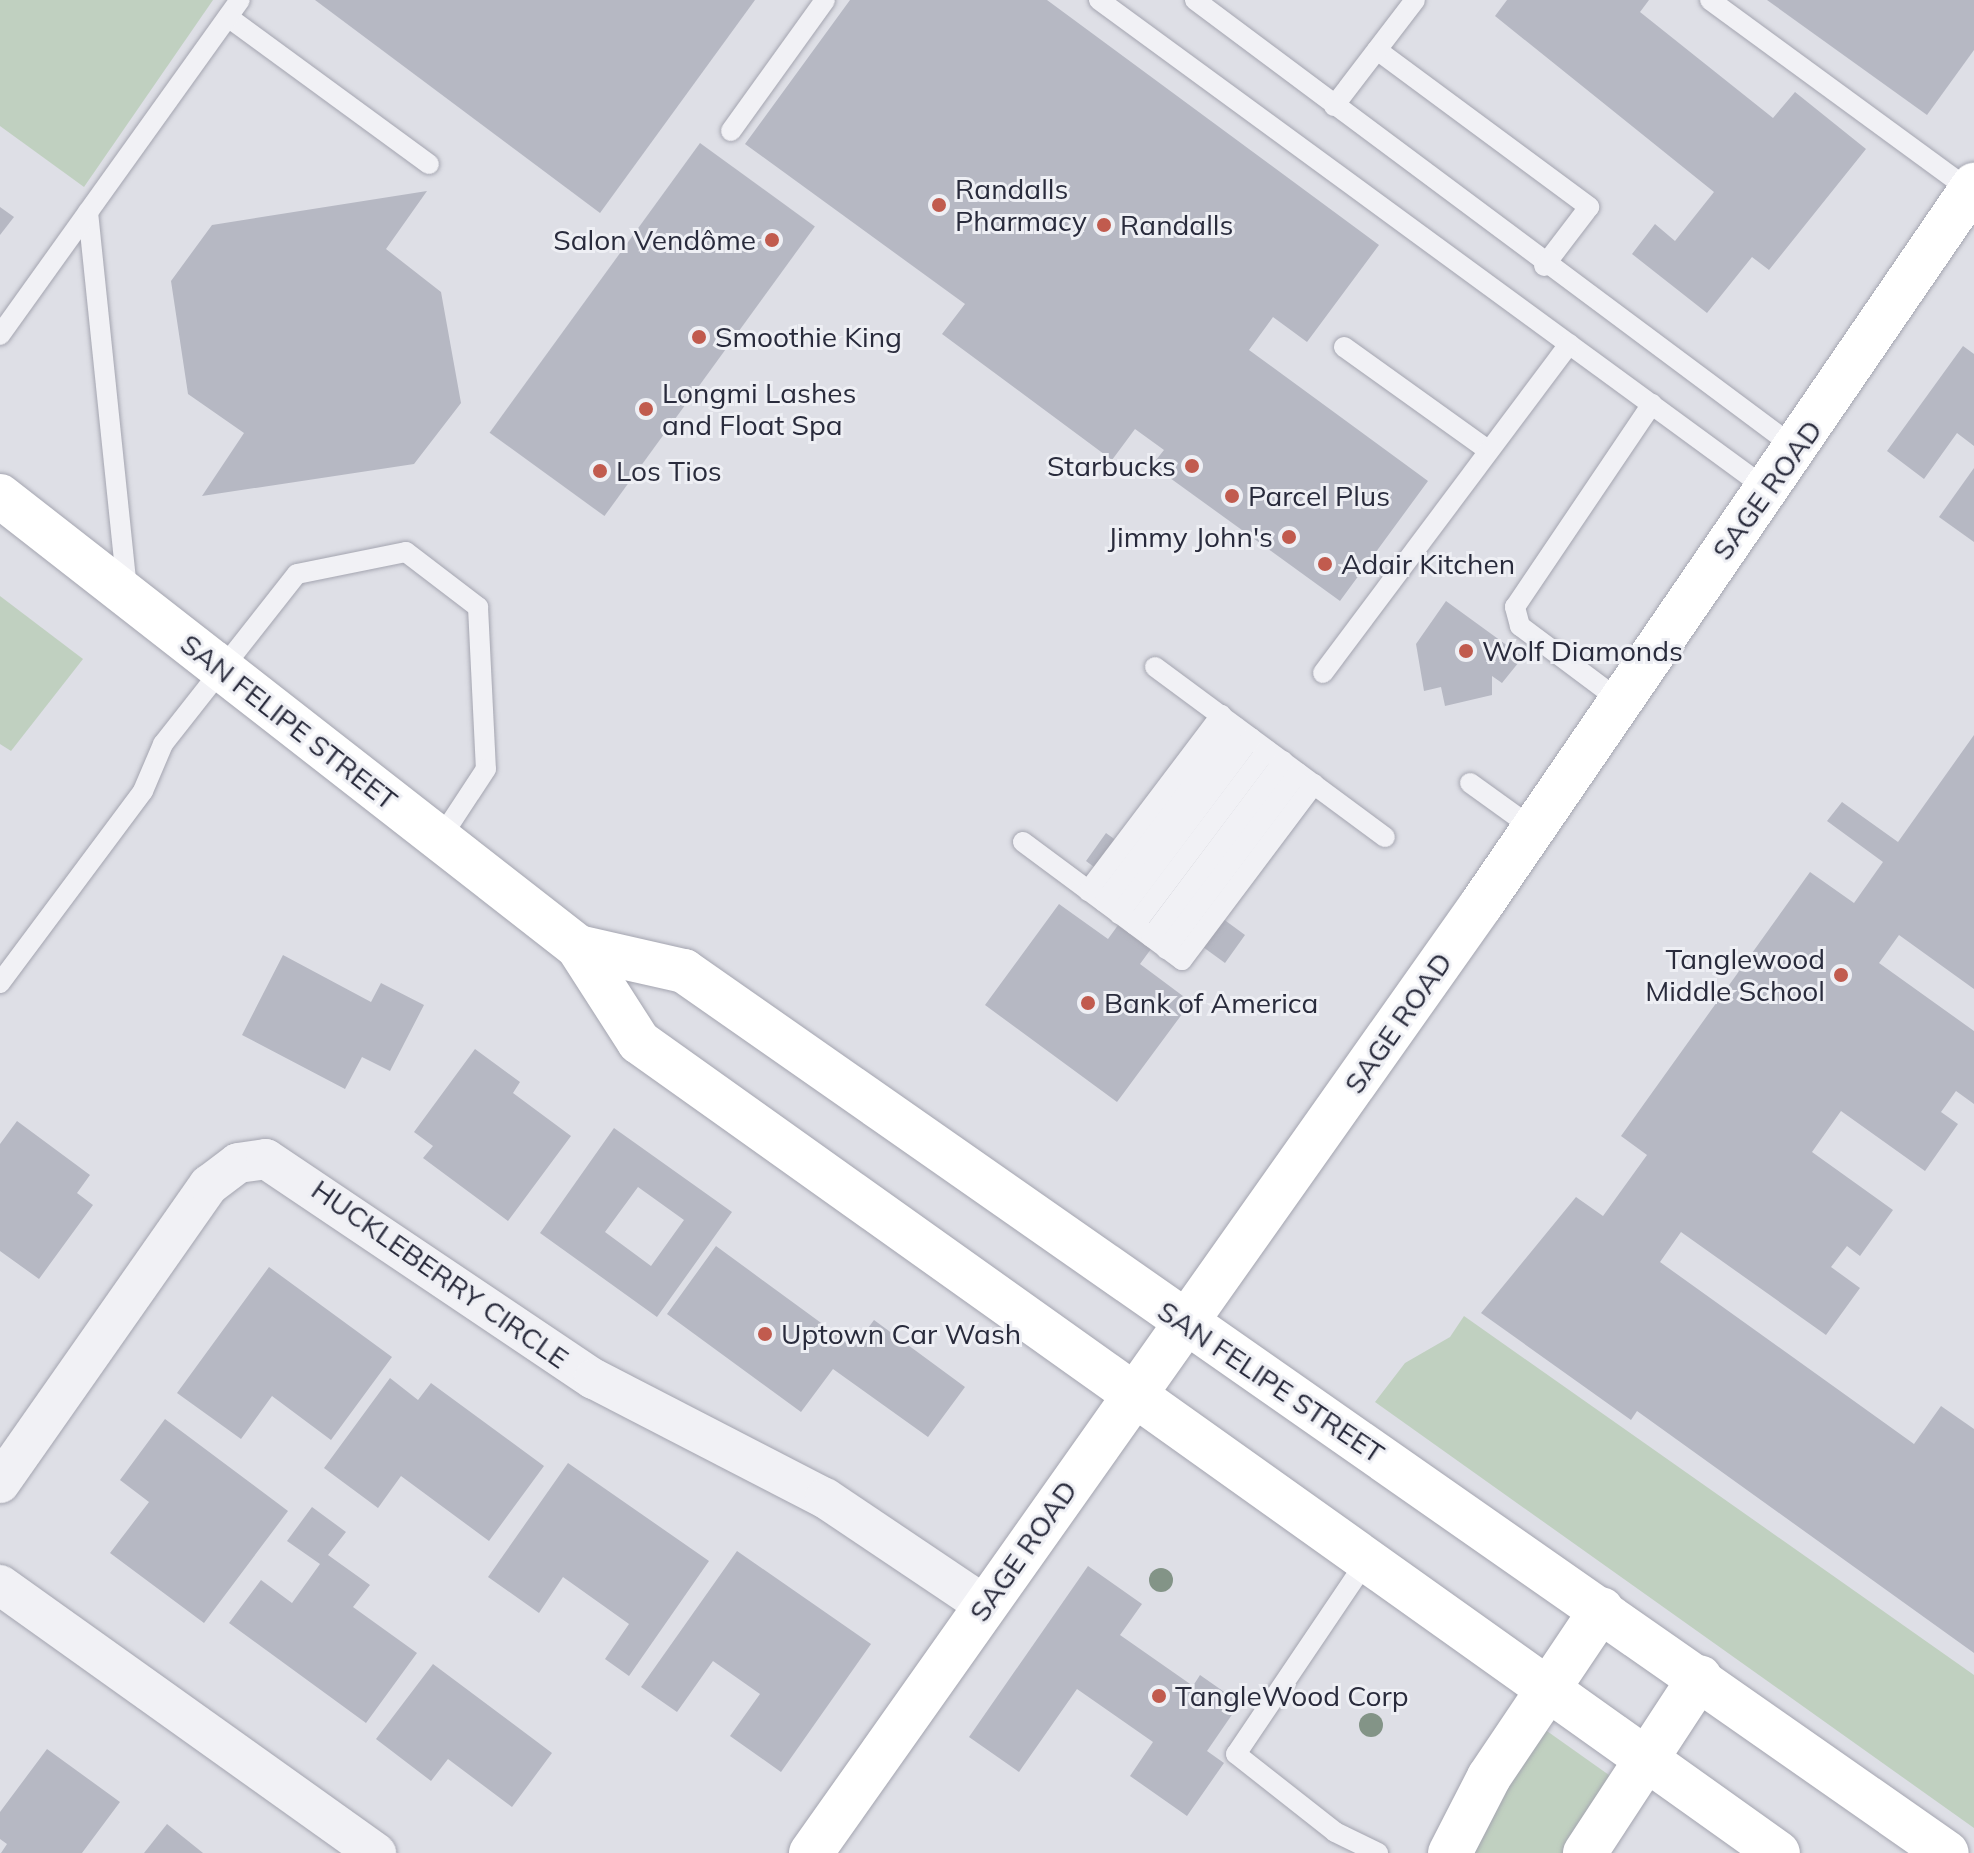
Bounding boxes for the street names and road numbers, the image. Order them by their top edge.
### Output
street label: SAGE ROAD [1705,414,1829,566]
street label: SAN FELIPE STREET [174,627,404,817]
street label: SAGE ROAD [1337,946,1459,1100]
street label: HUCKLEBERRY CIRCLE [305,1173,575,1375]
street label: SAN FELIPE STREET [1151,1294,1391,1470]
street label: SAGE ROAD [962,1474,1084,1628]

